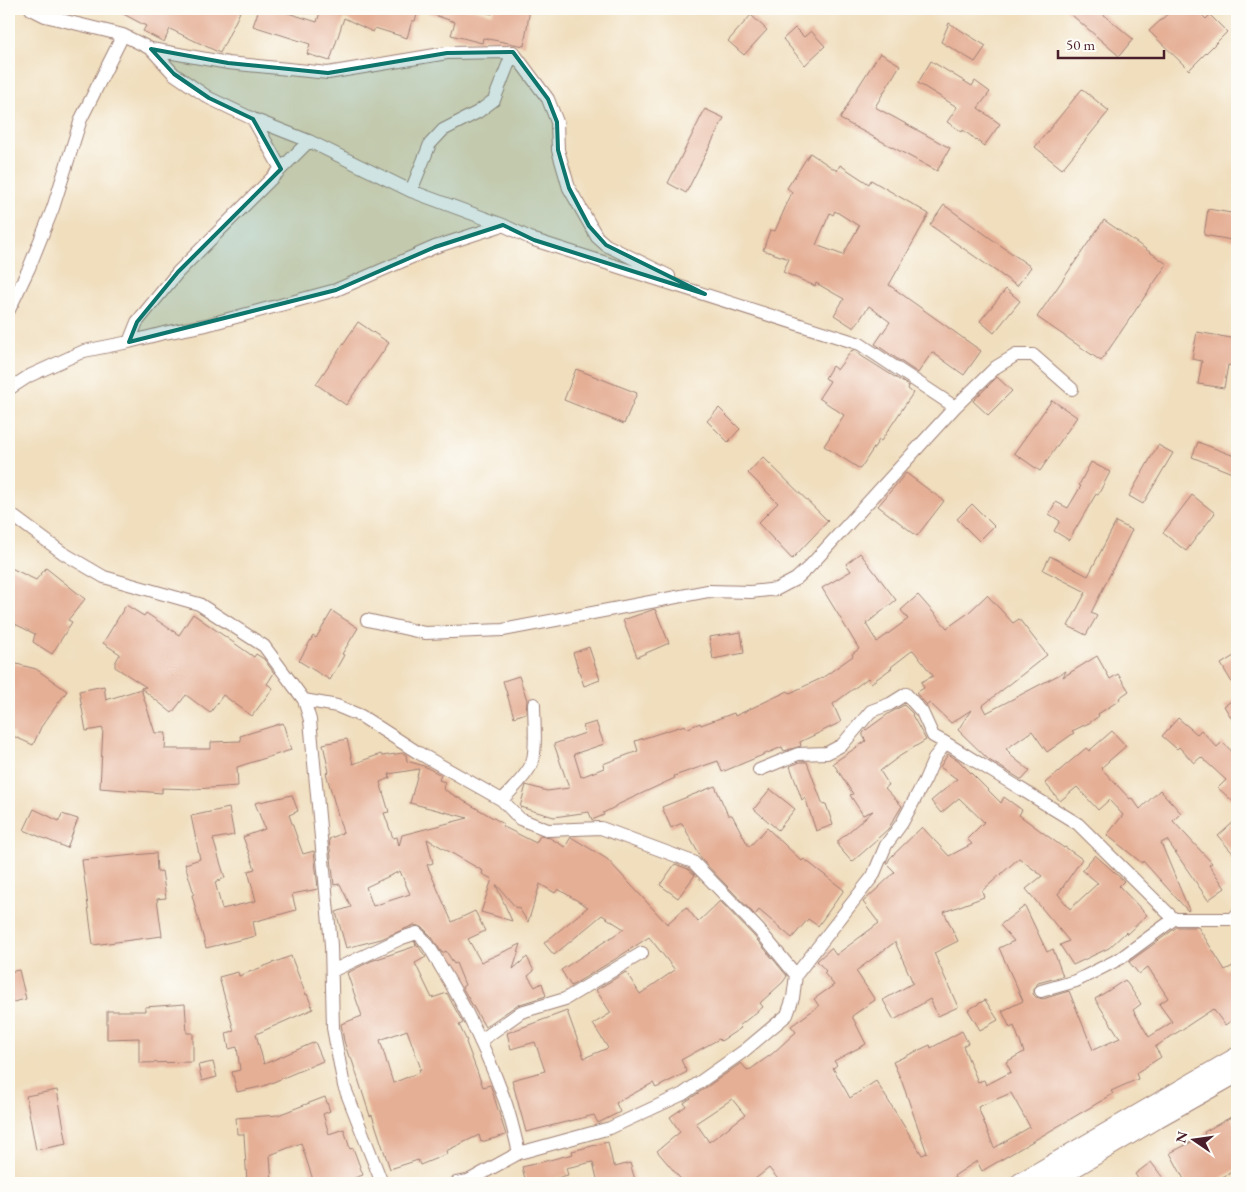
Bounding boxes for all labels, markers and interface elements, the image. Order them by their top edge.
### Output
scale bar [1058,28,1165,60]
text: 50 m [1066,35,1095,54]
north arrow [1168,1114,1218,1164]
text: N [1171,1129,1192,1145]

